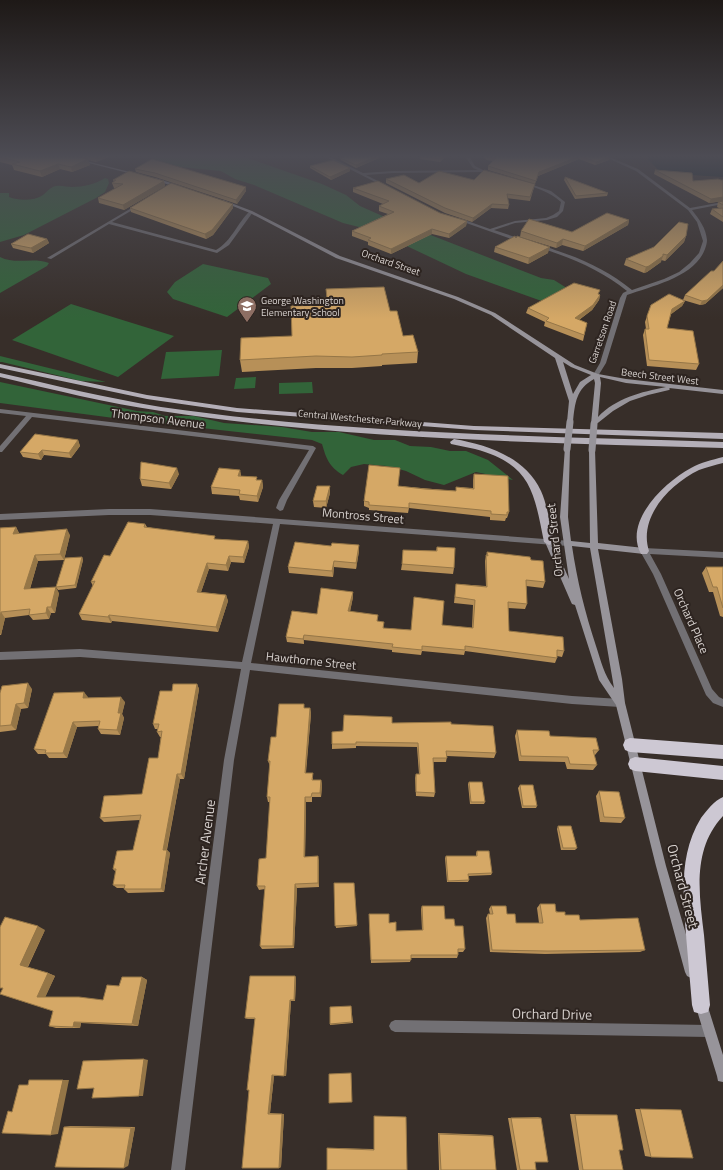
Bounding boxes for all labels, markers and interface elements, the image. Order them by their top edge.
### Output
street label: Orchard Street [359,245,423,280]
place label: George Washington Elementary School [261,293,344,320]
school or university icon: George Washington Elementary School [236,295,258,323]
street label: Garretson Road [585,299,620,366]
street label: Beech Street West [620,364,700,389]
street label: Thompson Avenue [110,403,206,434]
street label: Central Westchester Parkway [297,406,423,431]
street label: Montross Street [321,502,406,529]
street label: Orchard Street [541,502,568,578]
street label: Orchard Place [669,585,714,657]
street label: Hawthorne Street [265,646,358,675]
street label: Archer Avenue [189,798,220,886]
street label: Orchard Street [662,842,705,930]
street label: Orchard Drive [512,1002,592,1025]

